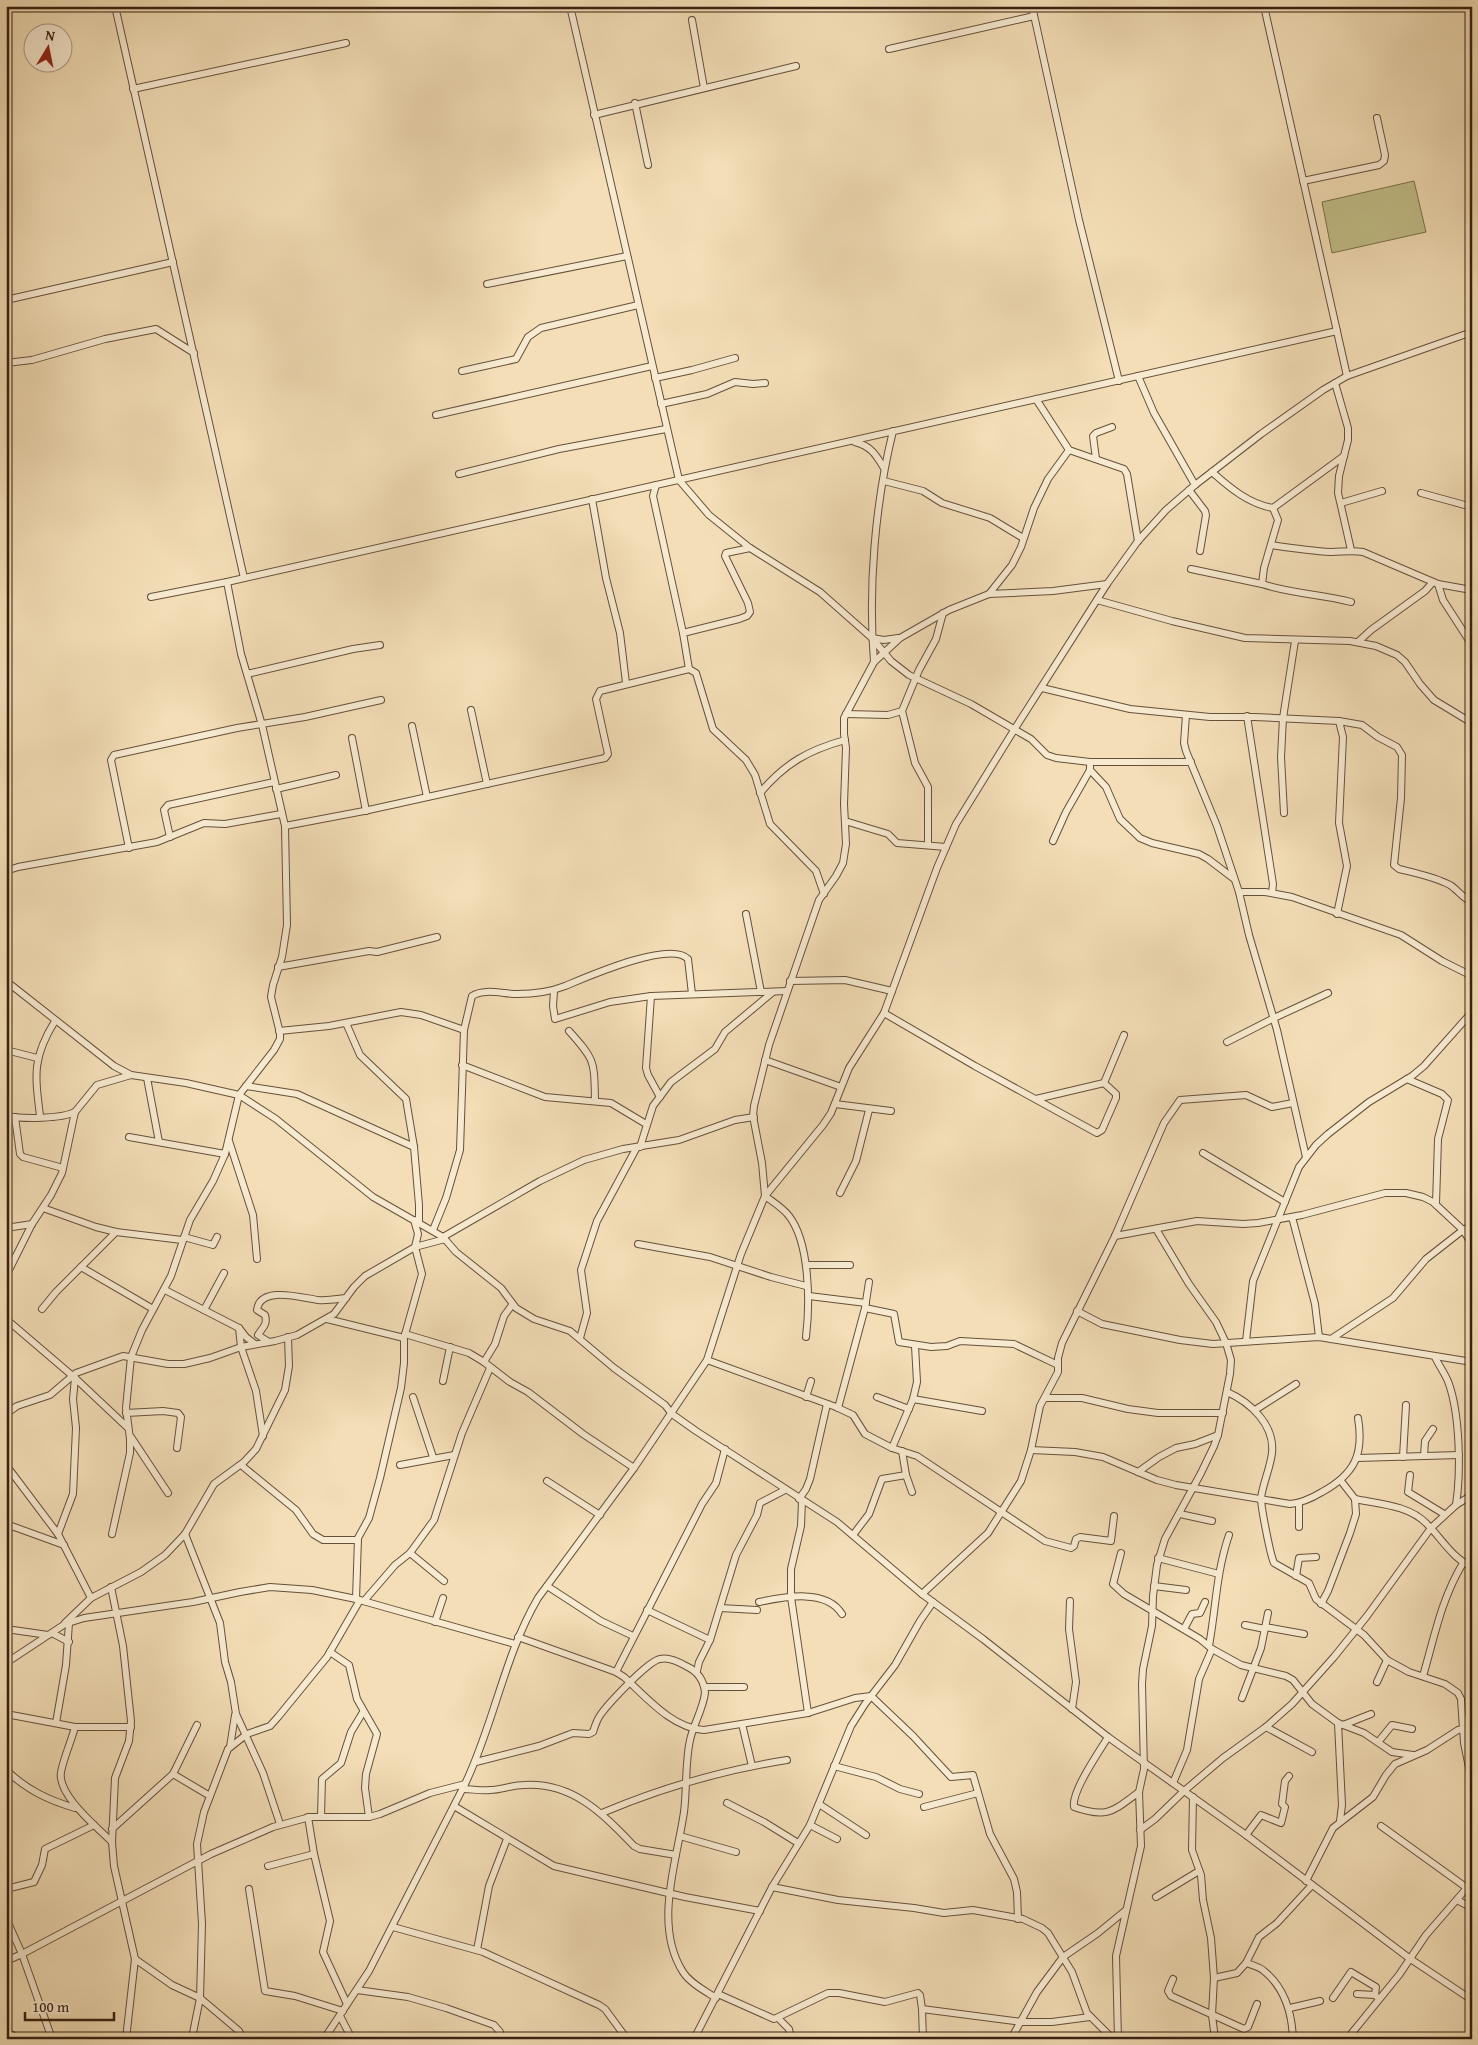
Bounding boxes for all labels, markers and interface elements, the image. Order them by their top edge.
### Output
north arrow [22,22,72,72]
text: N [44,25,57,46]
scale bar [25,1990,114,2022]
text: 100 m [32,1996,70,2017]

